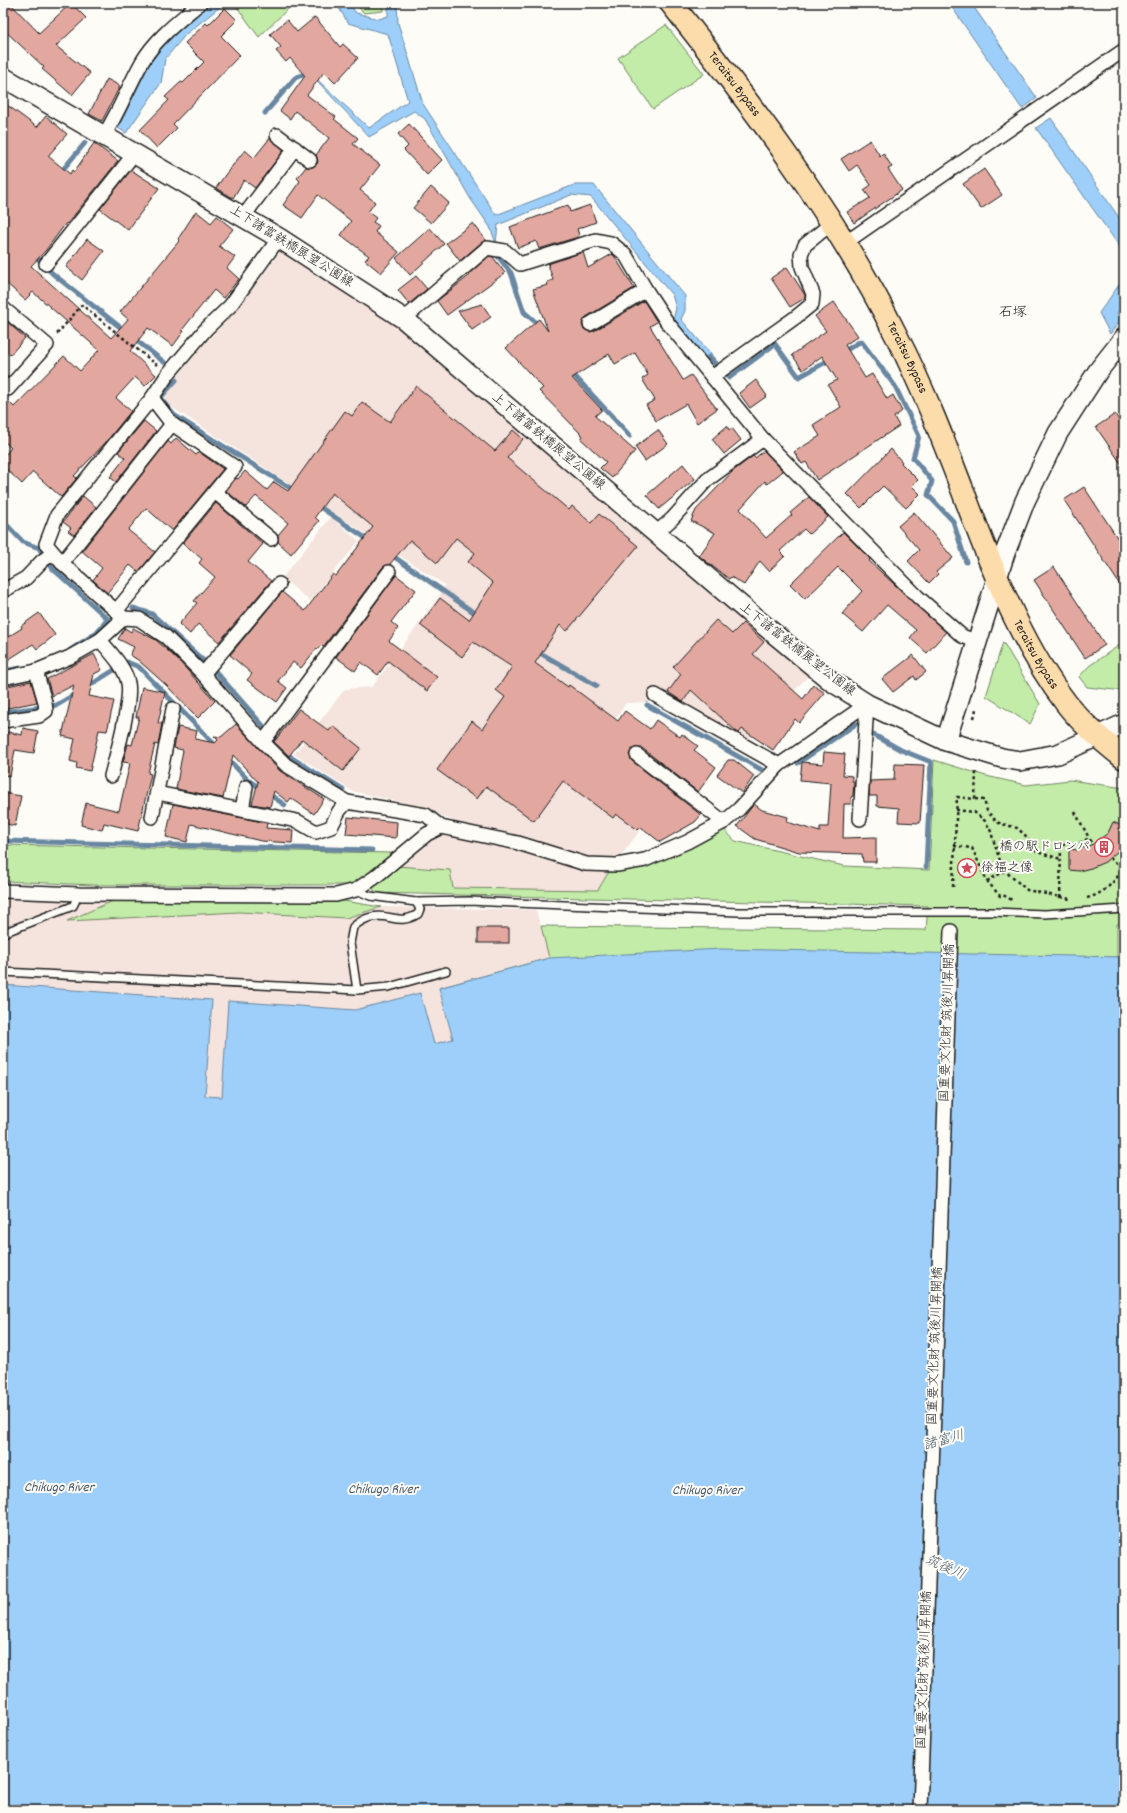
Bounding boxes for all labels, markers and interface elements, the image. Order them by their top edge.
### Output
street label: Teraitsu Bypass [703,48,765,121]
street label: 上下諸富鉄橋展望公園線 [225,201,358,293]
district label: 石塚 [999,303,1027,323]
street label: Teraitsu Bypass [881,319,932,397]
street label: 上下諸富鉄橋展望公園線 [487,389,610,496]
street label: 上下諸富鉄橋展望公園線 [735,598,860,702]
street label: Teraitsu Bypass [1008,617,1063,694]
building icon: 橋の駅ドロンパ [1093,836,1115,858]
place label: 橋の駅ドロンパ [1000,838,1090,857]
place icon: 徐福之像 [956,857,978,879]
place label: 徐福之像 [981,859,1033,878]
street label: 国重要文化財 筑後川昇開橋 [936,943,960,1103]
street label: 国重要文化財 筑後川昇開橋 [924,1266,948,1426]
water label: 諸富川 [921,1426,967,1456]
water label: Chikugo River [24,1478,96,1498]
water label: Chikugo River [348,1480,420,1500]
water label: Chikugo River [672,1481,744,1501]
water label: 筑後川 [922,1551,968,1585]
street label: 国重要文化財 筑後川昇開橋 [913,1590,937,1750]

